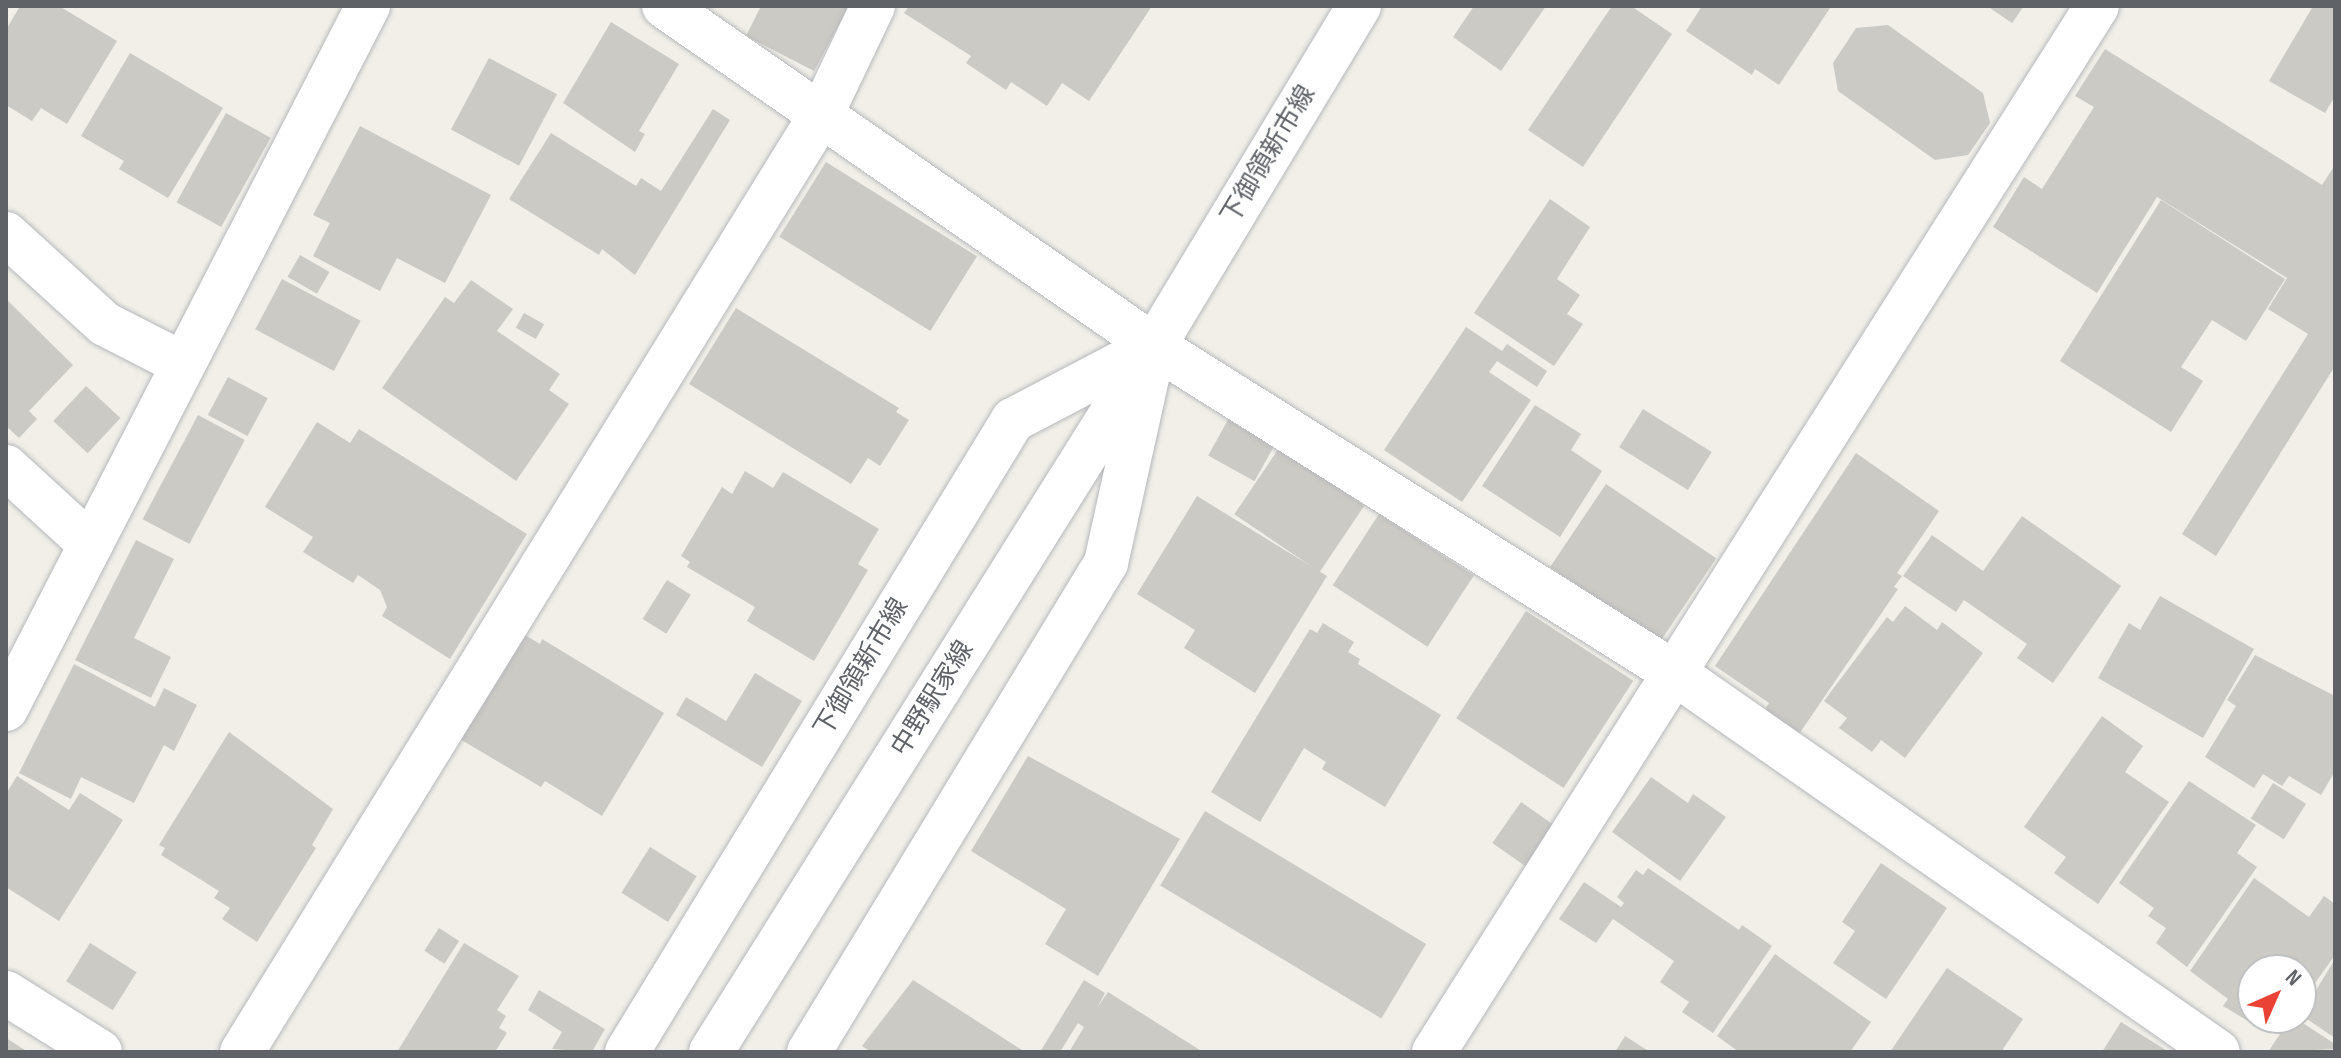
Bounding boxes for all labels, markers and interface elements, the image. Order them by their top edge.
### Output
street label: 下御領新市線 [1215,80,1323,230]
street label: 下御領新市線 [808,593,916,743]
street label: 中野駅家線 [885,636,981,762]
north arrow [2237,954,2317,1034]
text: N [2279,964,2307,992]

